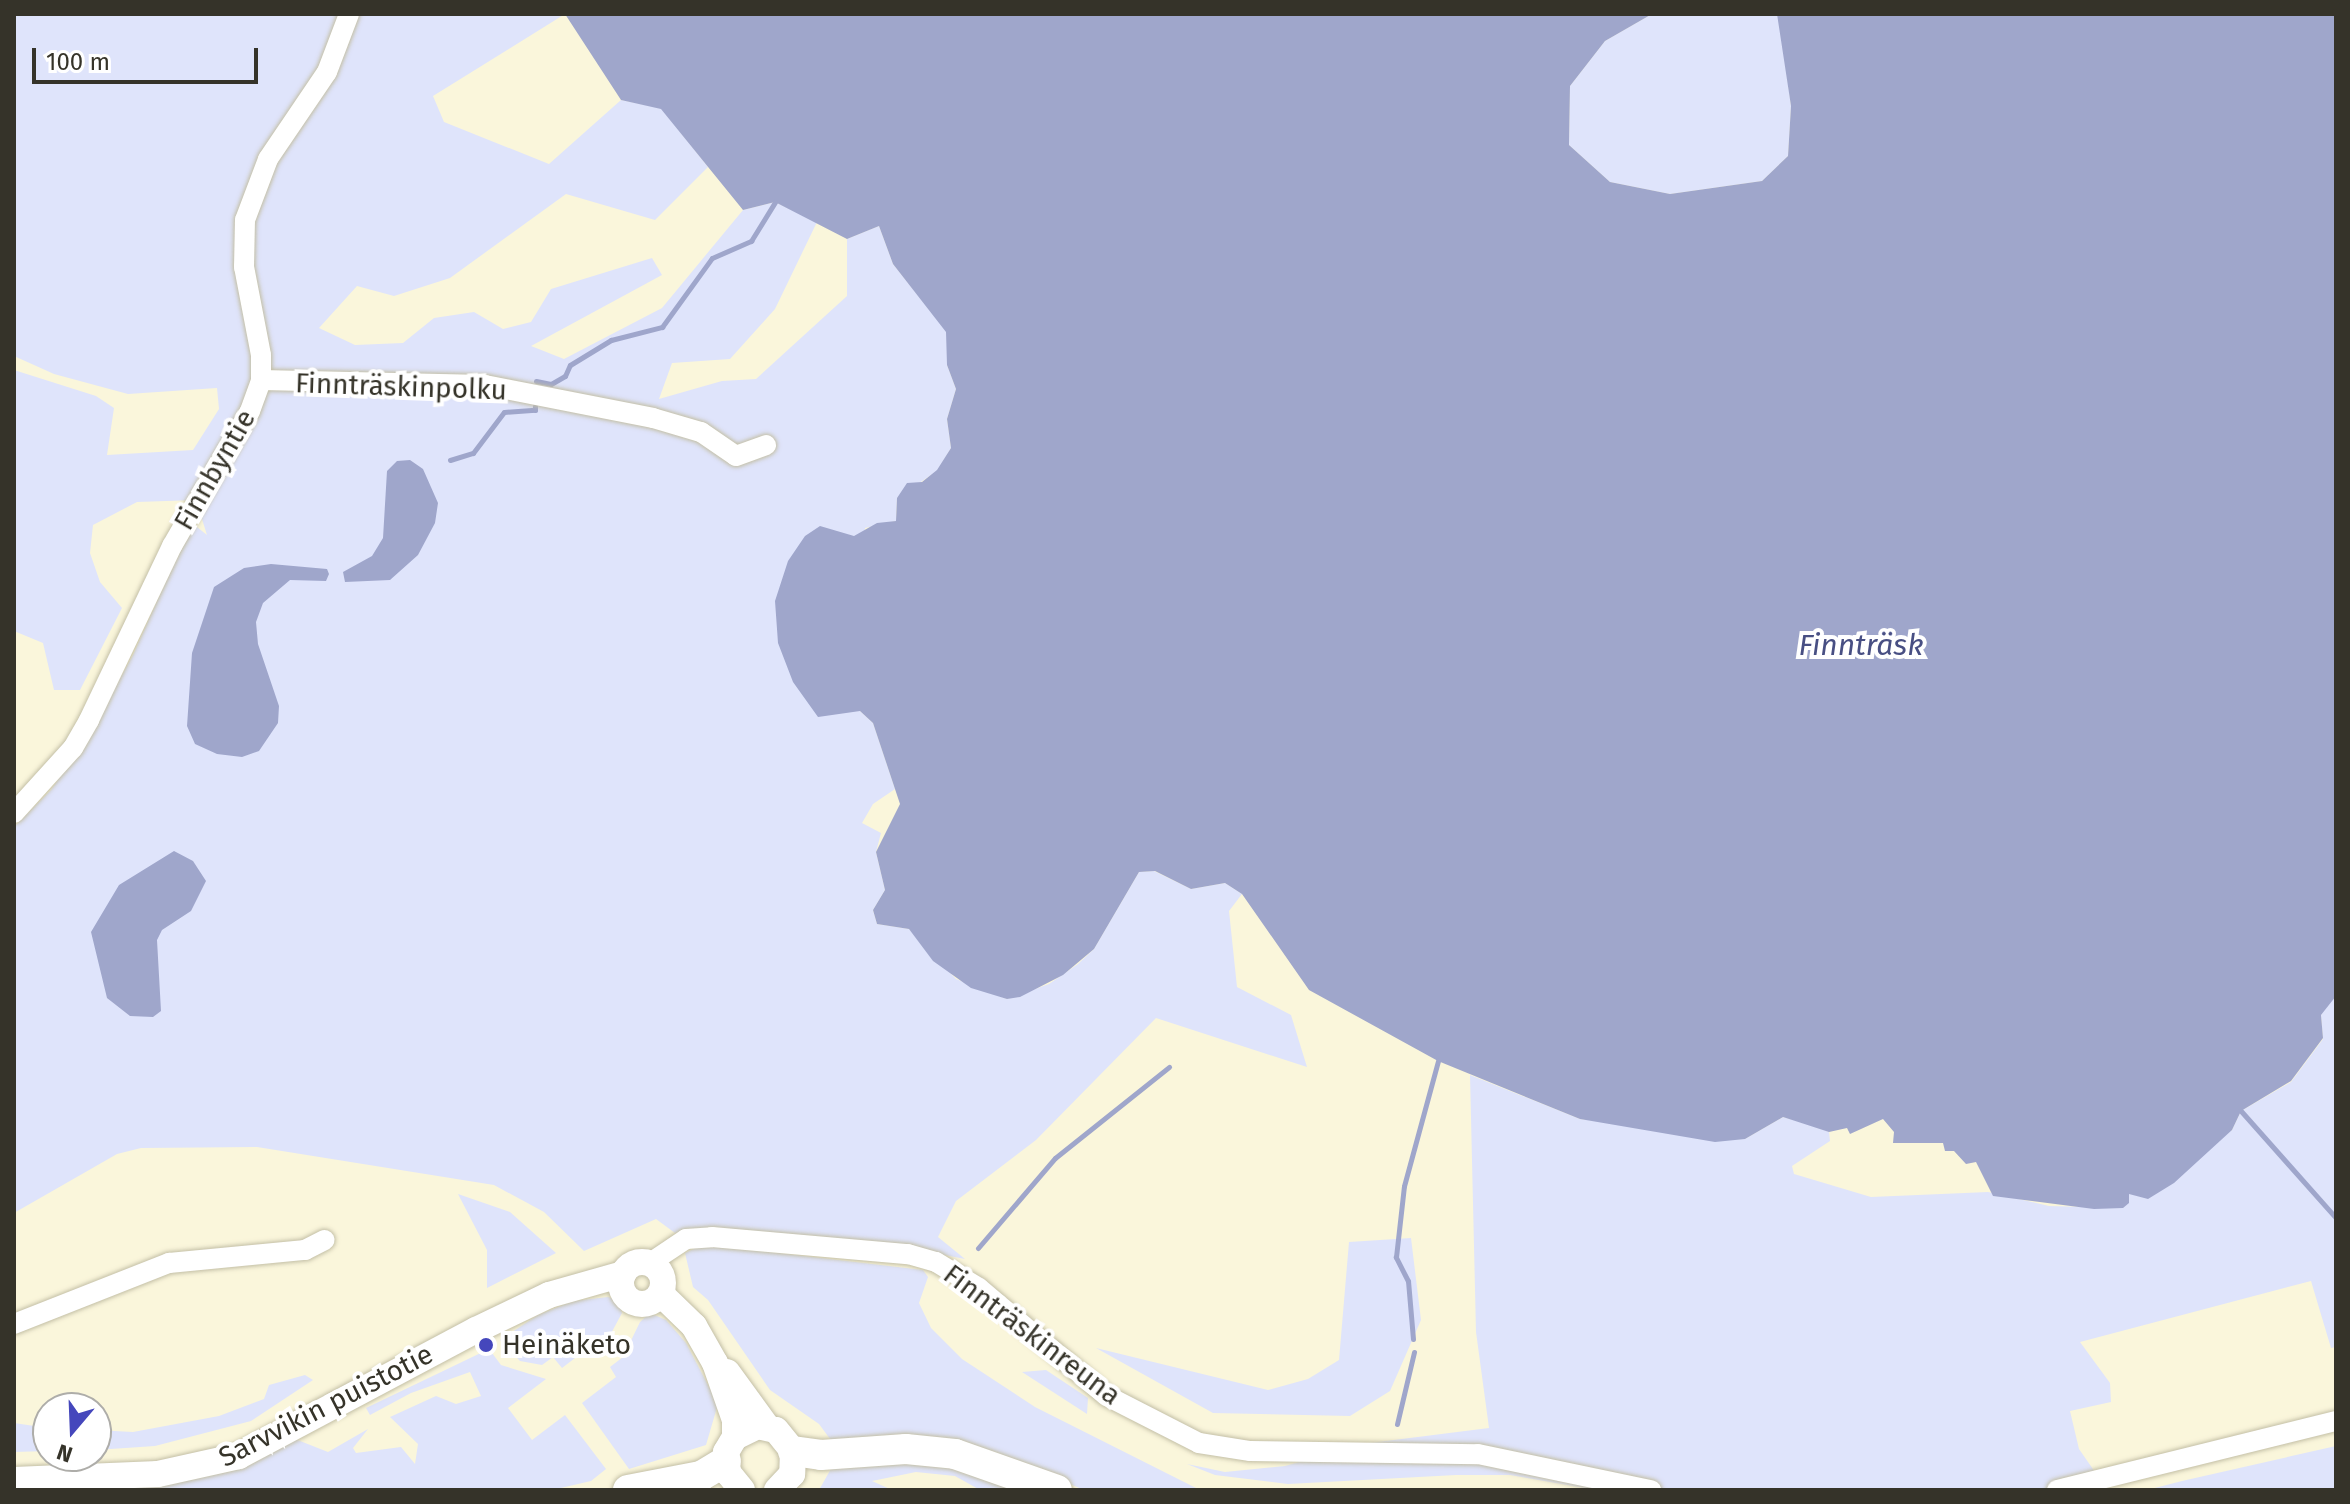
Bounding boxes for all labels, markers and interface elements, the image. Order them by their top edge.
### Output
scale bar [36,32,262,82]
text: 100 m [46,48,110,76]
street label: Finnträskinpolku [295,367,507,407]
street label: Finnbyntie [167,404,263,536]
water label: Finnträsk [1798,627,1924,663]
street label: Finnträskinreuna [937,1257,1127,1413]
place label: Heinäketo [502,1328,631,1362]
marker: Heinäketo [477,1336,495,1354]
street label: Sarvvikin puistotie [213,1337,439,1475]
north arrow [32,1392,112,1472]
text: N [53,1438,76,1468]

